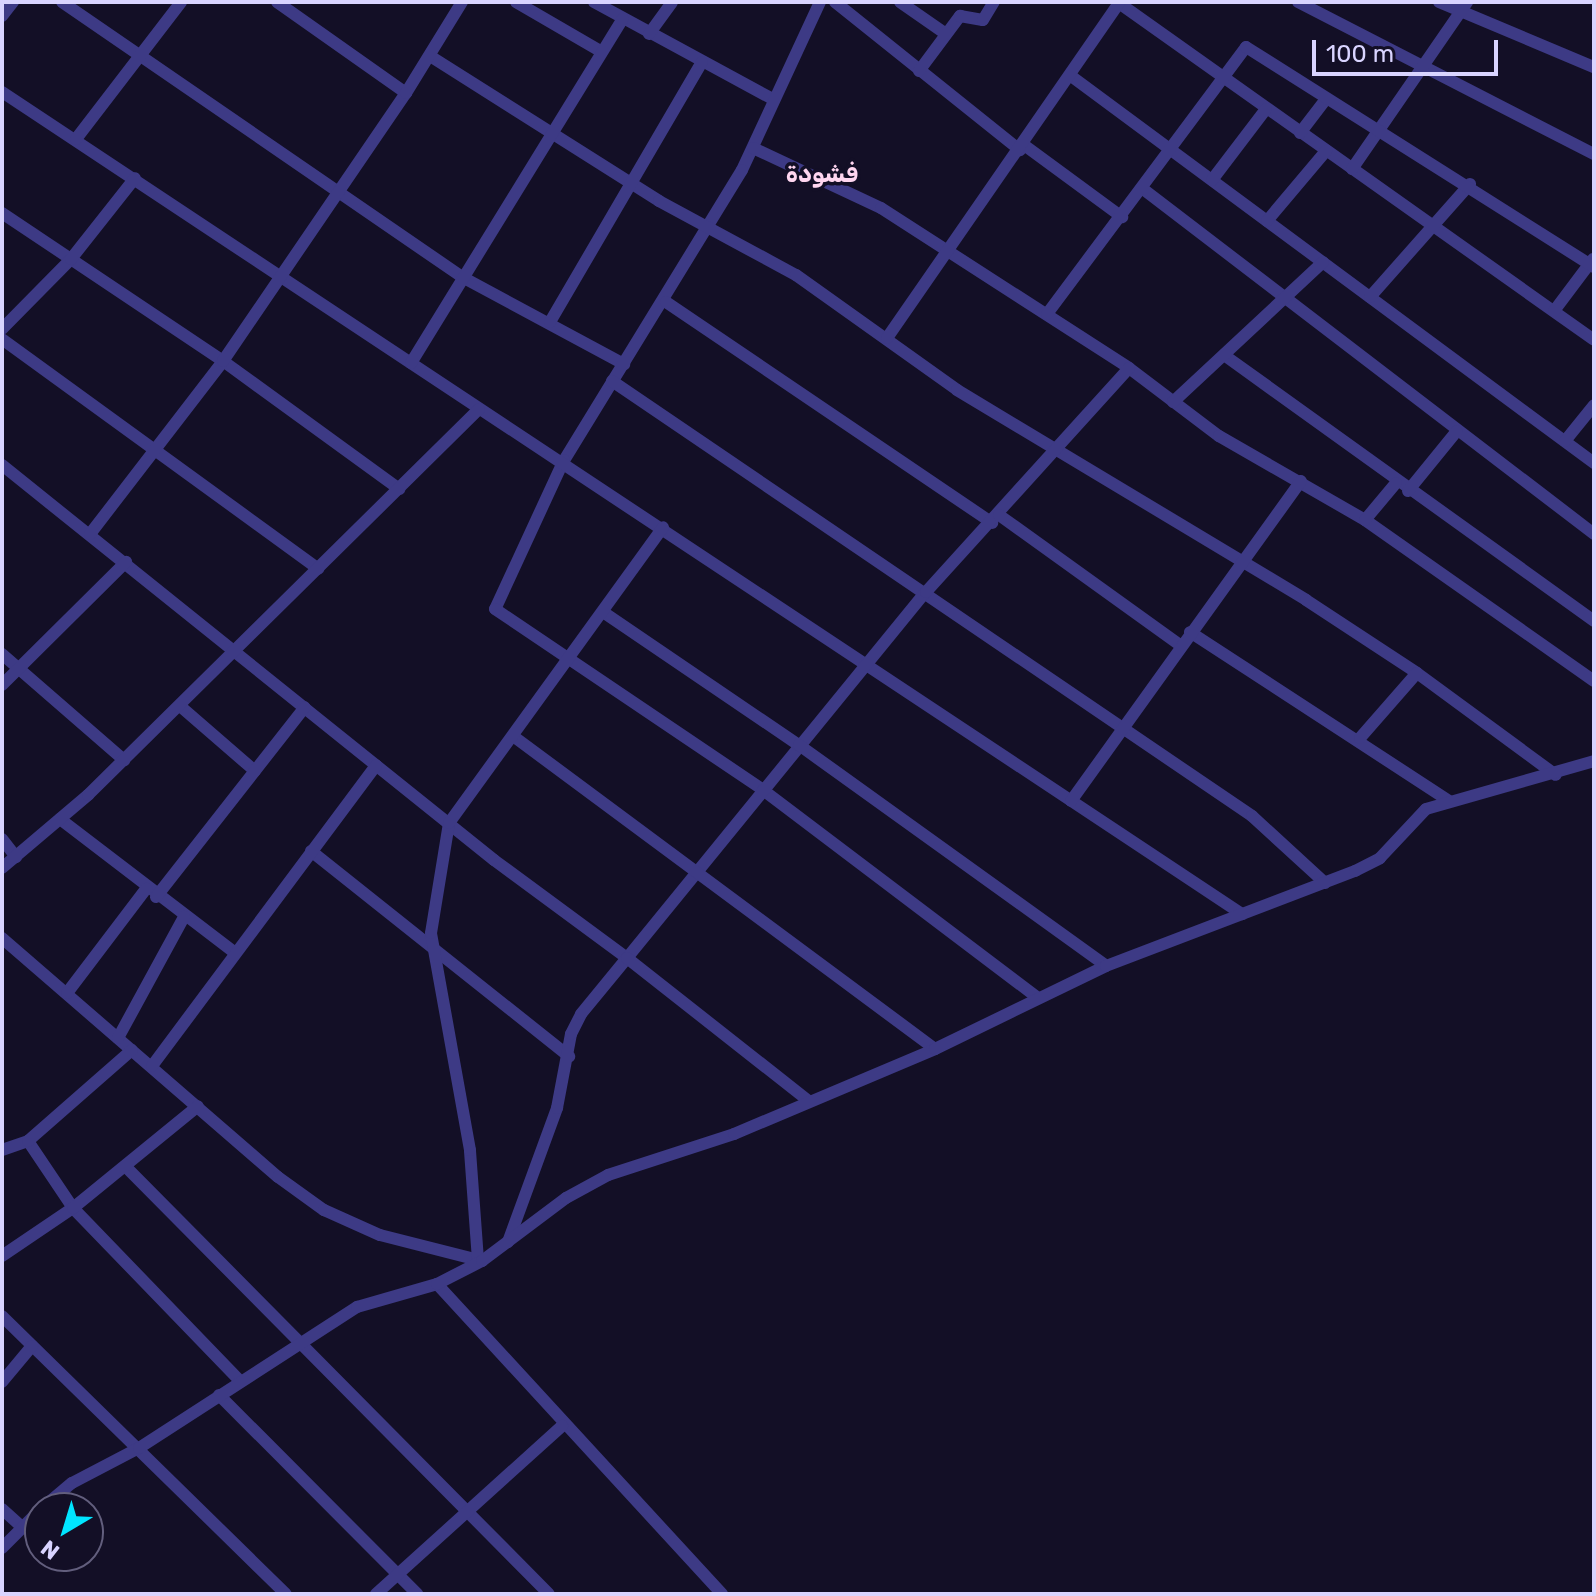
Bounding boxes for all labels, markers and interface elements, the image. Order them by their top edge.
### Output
scale bar [1316,24,1502,74]
text: 100 m [1326,40,1394,68]
district label: فشودة [786,161,858,189]
north arrow [24,1492,104,1572]
text: N [36,1534,65,1565]

